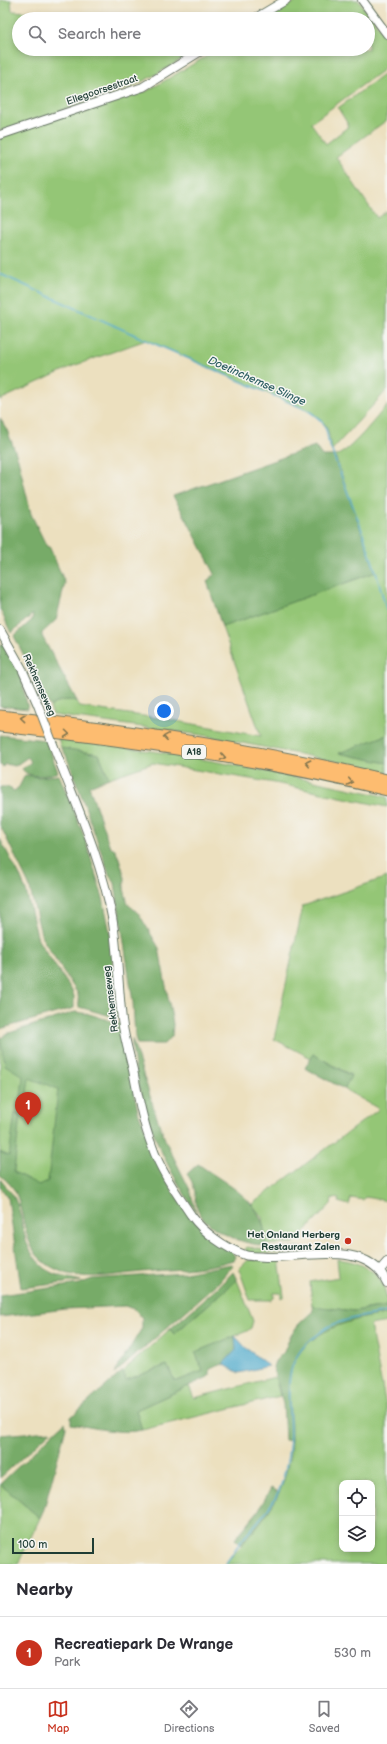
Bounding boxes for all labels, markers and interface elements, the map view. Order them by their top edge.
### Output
search box [12,12,375,56]
icon: search [26,23,48,45]
text: Search here [58,25,141,44]
street label: Ellegoorsestraat [65,72,139,108]
water label: Doetinchemse Slinge [206,354,308,409]
street label: Rekhemseweg [20,652,58,718]
your location [154,701,174,721]
one-way arrow [20,714,26,723]
one-way arrow [64,729,70,738]
one-way arrow [163,733,169,742]
road number: A18 [182,745,206,759]
one-way arrow [220,752,226,761]
one-way arrow [305,759,311,767]
one-way arrow [347,778,353,786]
street label: Rekhemseweg [101,965,121,1033]
pin: 1 [15,1092,41,1125]
place label: Het Onland Herberg Restaurant Zalen [247,1229,340,1253]
marker: Het Onland Herberg Restaurant Zalen [343,1236,353,1246]
map controls [339,1480,375,1552]
button: locate [339,1480,375,1516]
button: layers [339,1516,375,1552]
scale bar [12,1536,94,1555]
text: 100 m [18,1538,47,1551]
text: Nearby [16,1580,73,1600]
text: Recreatiepark De Wrange [54,1635,233,1654]
text: 1 [26,1645,32,1661]
text: 530 m [334,1645,371,1661]
text: Park [54,1654,80,1670]
tab: Map [47,1698,69,1735]
tab: Directions [164,1698,214,1735]
tab: Saved [309,1698,340,1735]

